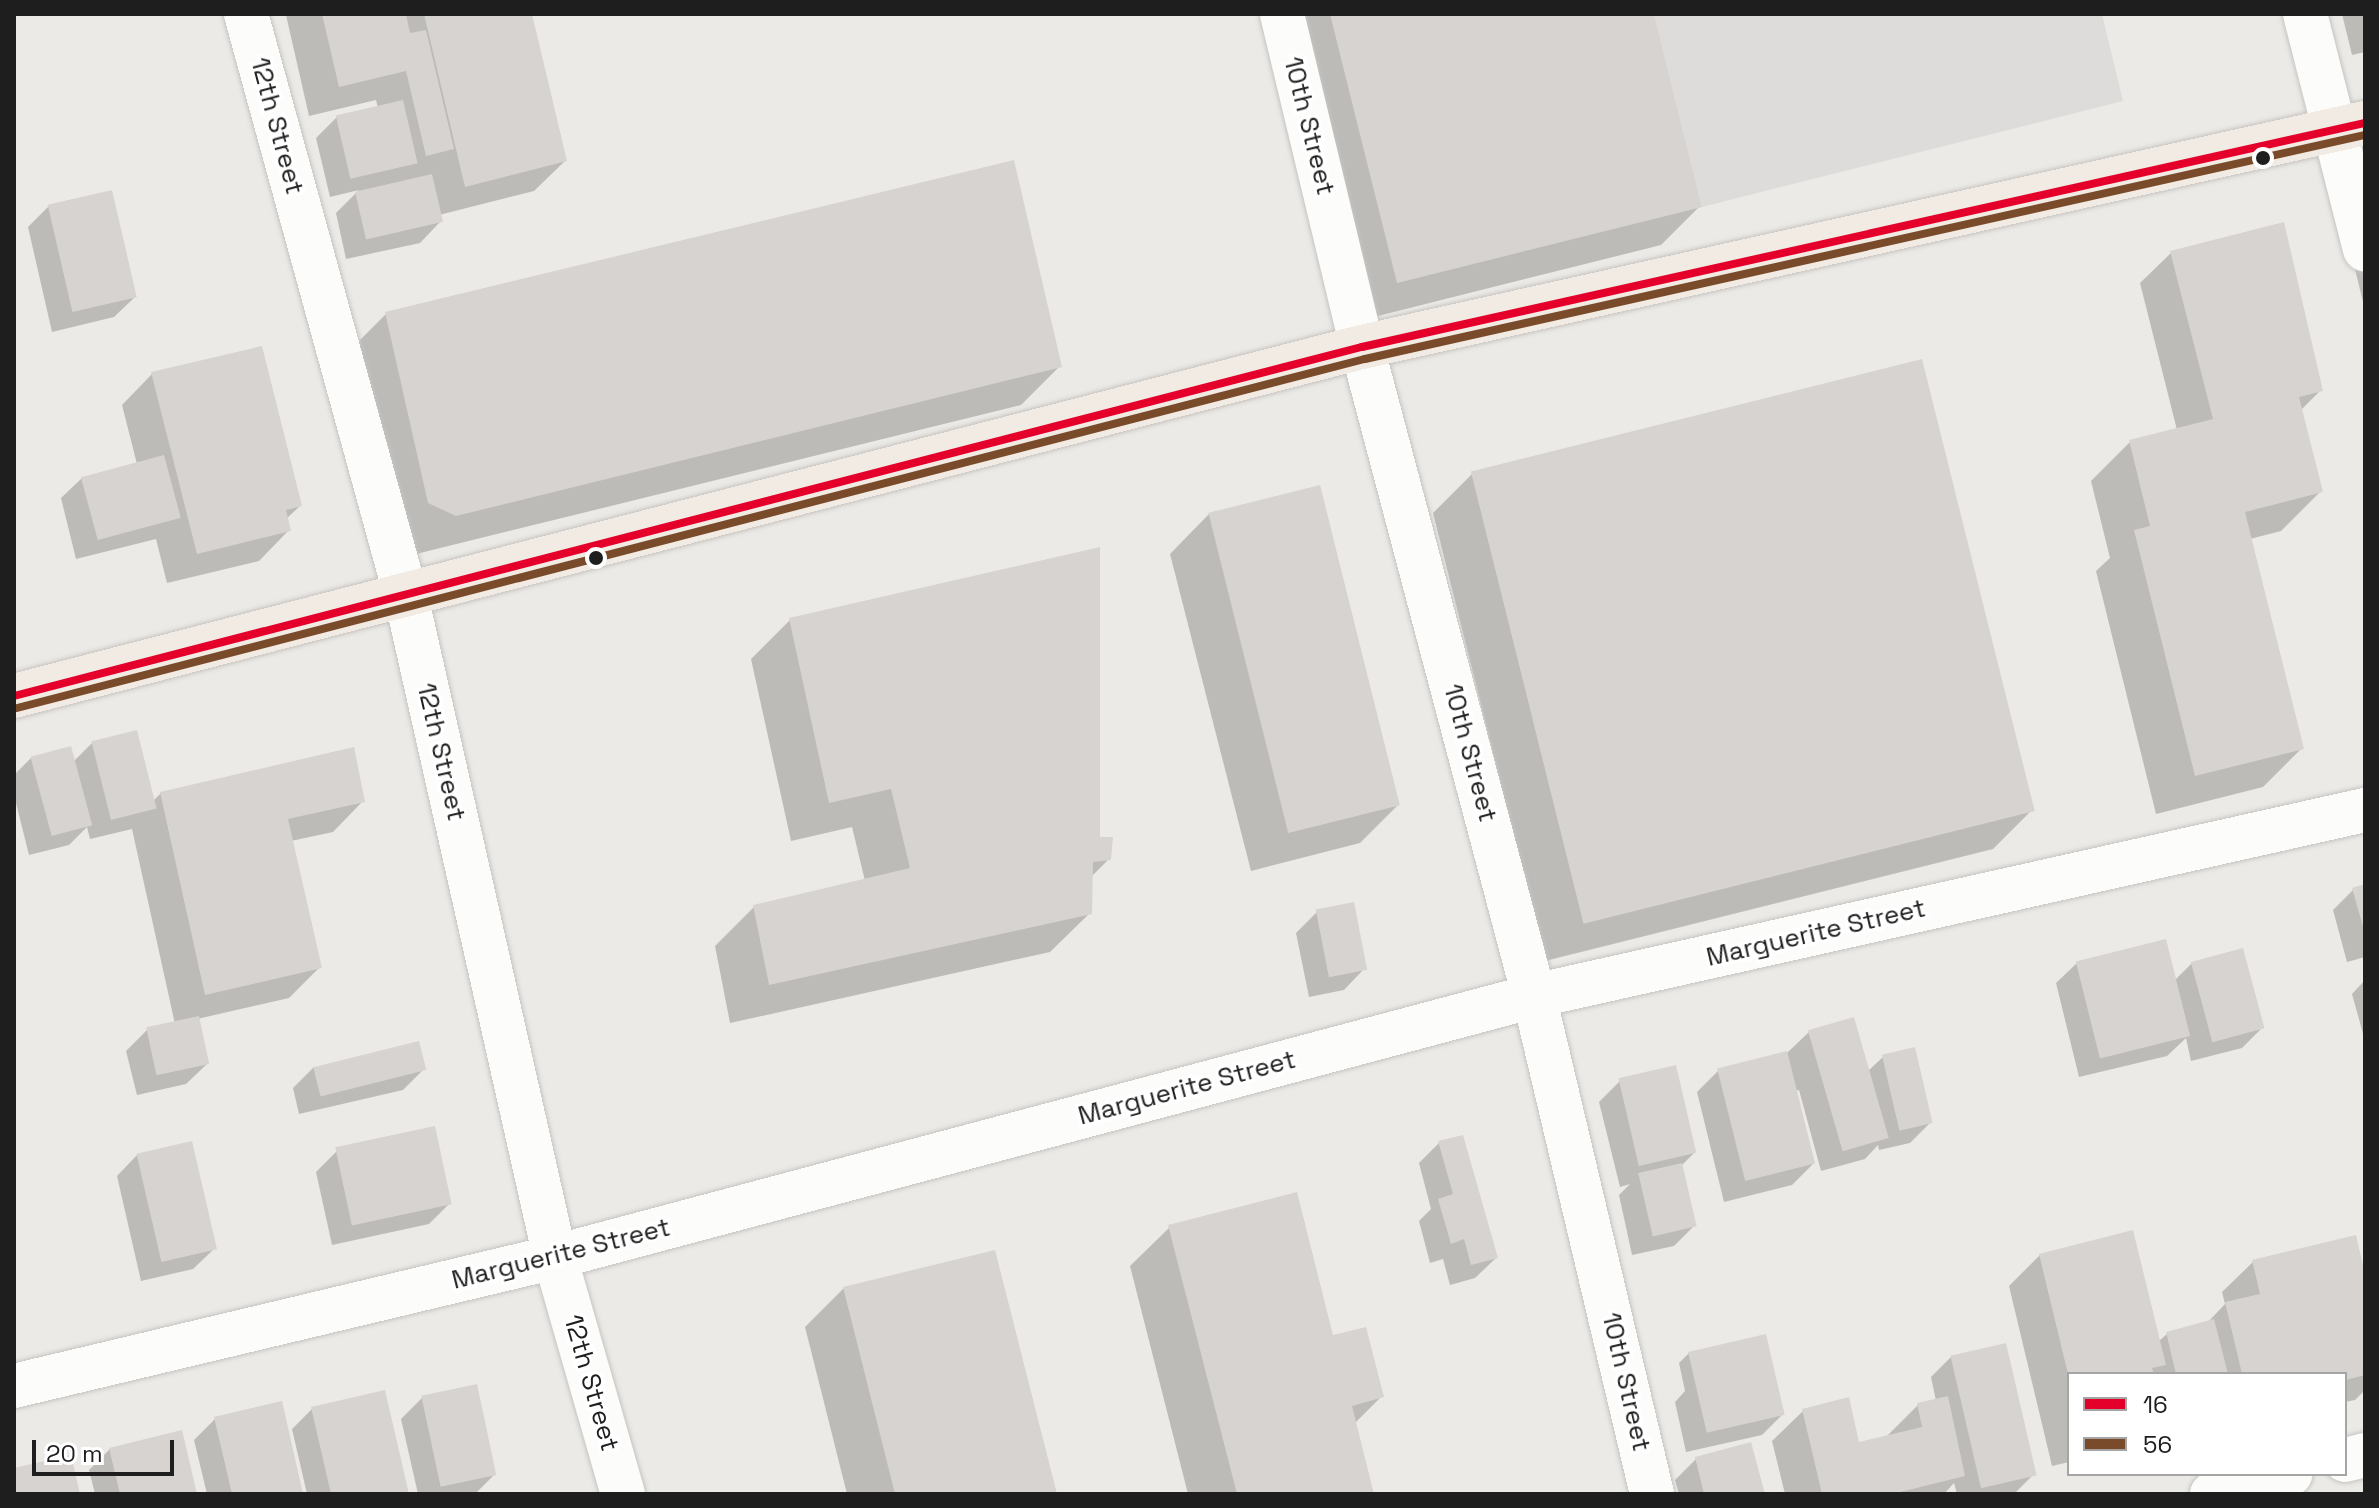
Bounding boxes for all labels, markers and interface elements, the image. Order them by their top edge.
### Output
street label: 12th Street [244,54,310,198]
street label: 10th Street [1277,54,1341,198]
unlabelled marker [2255,150,2271,166]
unlabelled marker [588,550,604,566]
street label: 12th Street [410,680,472,824]
street label: 10th Street [1437,681,1503,825]
street label: Marguerite Street [1703,893,1929,973]
street label: Marguerite Street [1075,1044,1299,1132]
street label: Marguerite Street [449,1212,673,1296]
street label: 10th Street [1595,1310,1657,1454]
street label: 12th Street [557,1311,625,1455]
legend [2067,1372,2347,1476]
text: 16 [2143,1389,2168,1420]
scale bar [36,1424,178,1474]
text: 56 [2143,1429,2172,1460]
text: 20 m [46,1438,103,1469]

